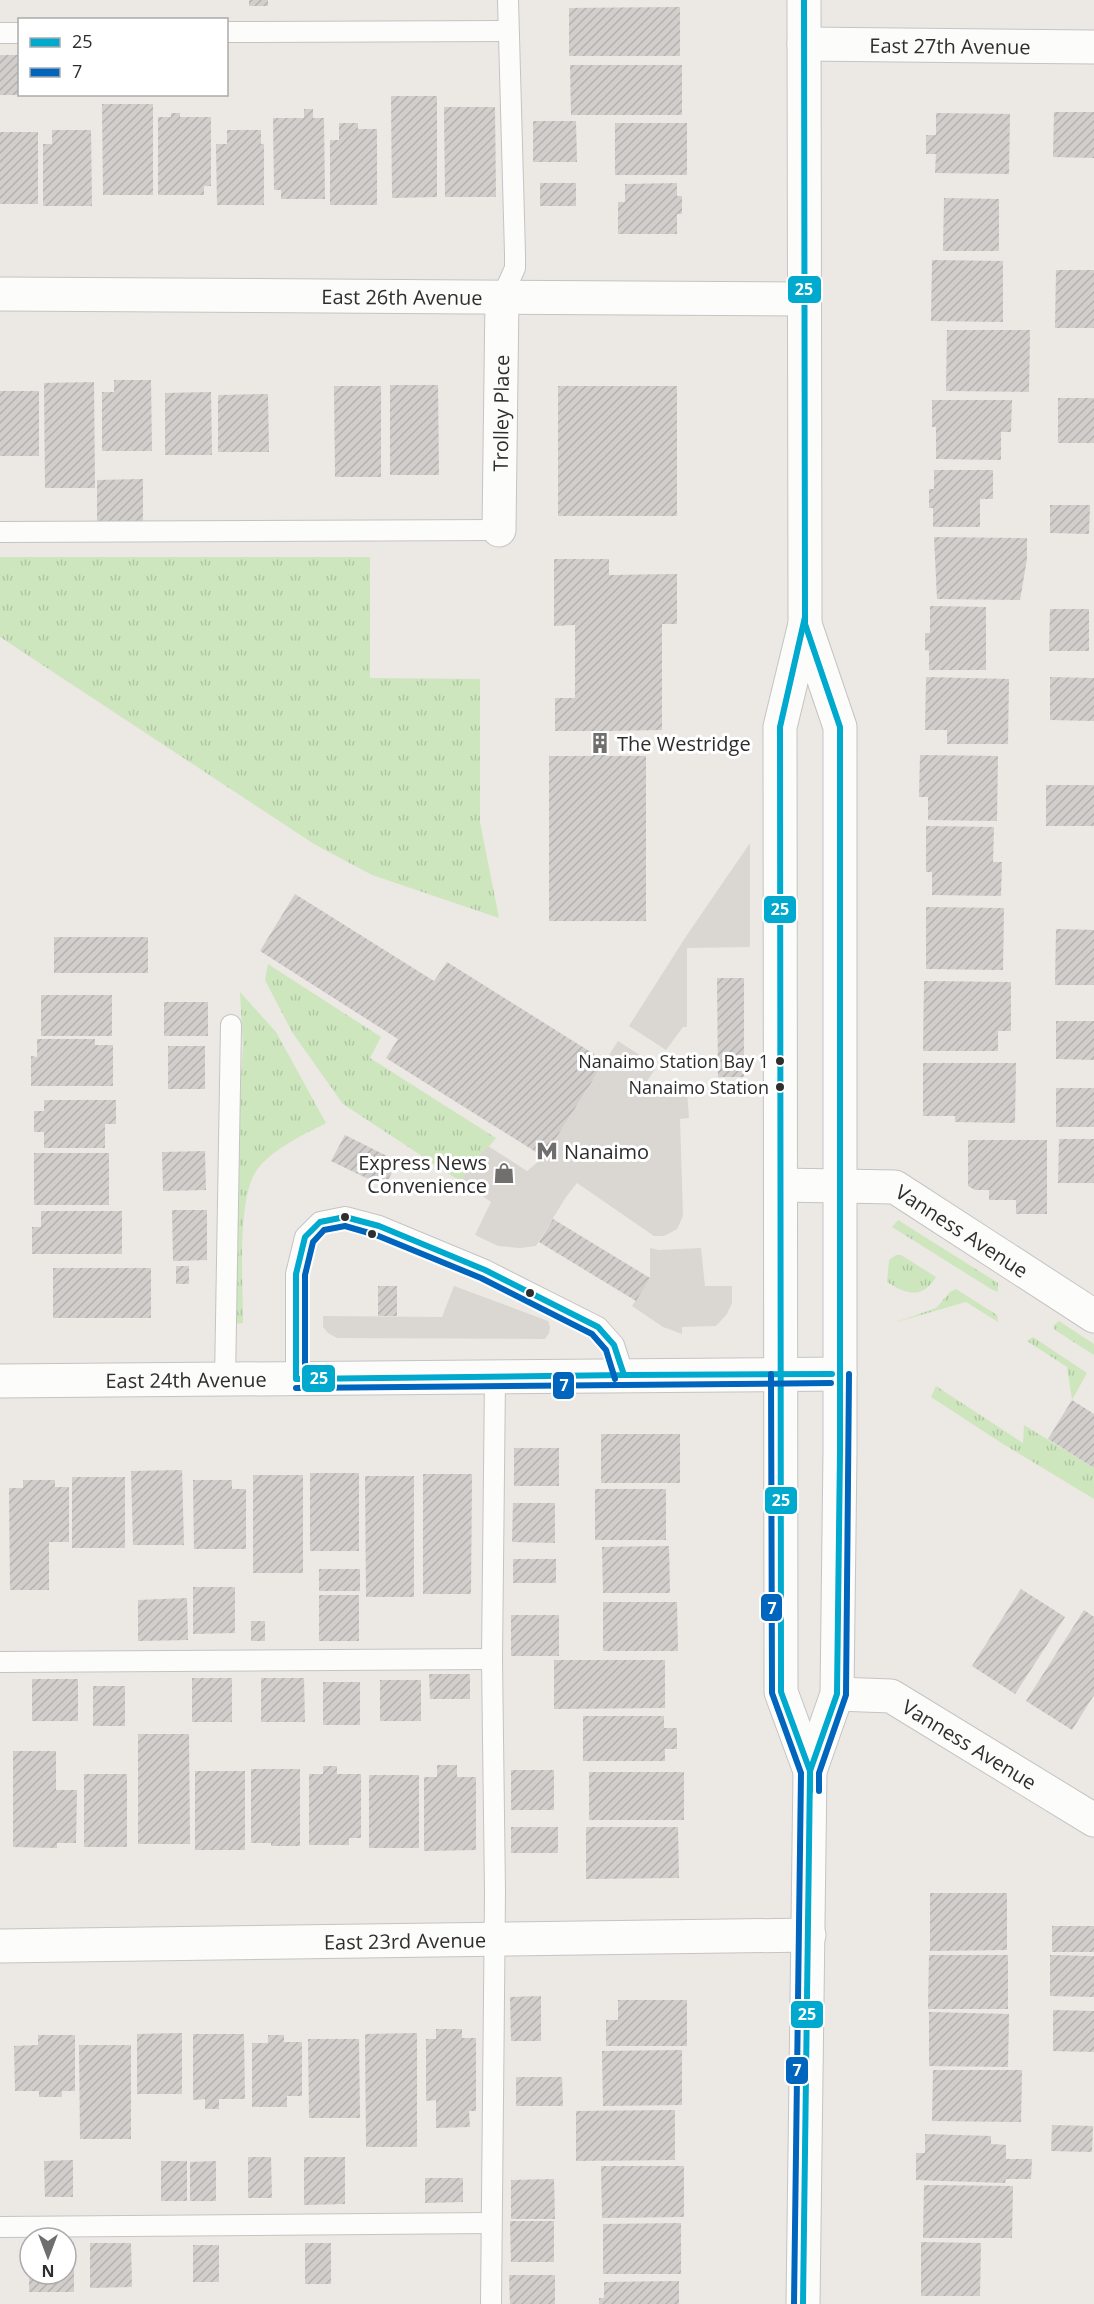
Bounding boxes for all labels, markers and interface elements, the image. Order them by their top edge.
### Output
legend [18,18,228,96]
text: 25 [72,29,93,53]
street label: East 27th Avenue [869,31,1031,60]
text: 7 [72,59,82,83]
line badge: 25 [787,275,822,304]
text: 25 [795,278,813,300]
street label: East 26th Avenue [321,282,483,311]
street label: Trolley Place [486,354,515,472]
place label: The Westridge [617,730,751,757]
building icon: The Westridge [588,731,612,755]
line badge: 25 [763,895,797,924]
text: 25 [771,898,789,920]
place label: Nanaimo Station Bay 1 [578,1049,769,1073]
marker: Nanaimo Station Bay 1 [774,1055,786,1067]
place label: Nanaimo Station [629,1075,769,1099]
marker: Nanaimo Station [774,1081,786,1093]
place label: Nanaimo [564,1138,649,1165]
metro station icon: Nanaimo [535,1139,559,1163]
place label: Express News Convenience [358,1149,487,1199]
shop icon: Express News Convenience [492,1161,516,1185]
street label: Vanness Avenue [891,1178,1034,1283]
unlabelled marker [339,1211,351,1223]
unlabelled marker [366,1228,378,1240]
unlabelled marker [524,1287,536,1299]
line badge: 25 [301,1364,336,1393]
street label: East 24th Avenue [105,1365,267,1394]
text: 25 [310,1367,328,1389]
line badge: 7 [552,1371,575,1400]
text: 7 [559,1374,569,1396]
line badge: 25 [764,1486,798,1515]
text: 25 [772,1489,790,1511]
line badge: 7 [760,1593,783,1622]
text: 7 [767,1597,777,1619]
street label: Vanness Avenue [897,1693,1042,1795]
street label: East 23rd Avenue [324,1926,486,1955]
line badge: 25 [790,2000,824,2029]
text: 25 [798,2003,816,2025]
line badge: 7 [785,2056,809,2085]
text: 7 [792,2059,802,2081]
north arrow [18,2226,78,2286]
text: N [41,2260,55,2282]

